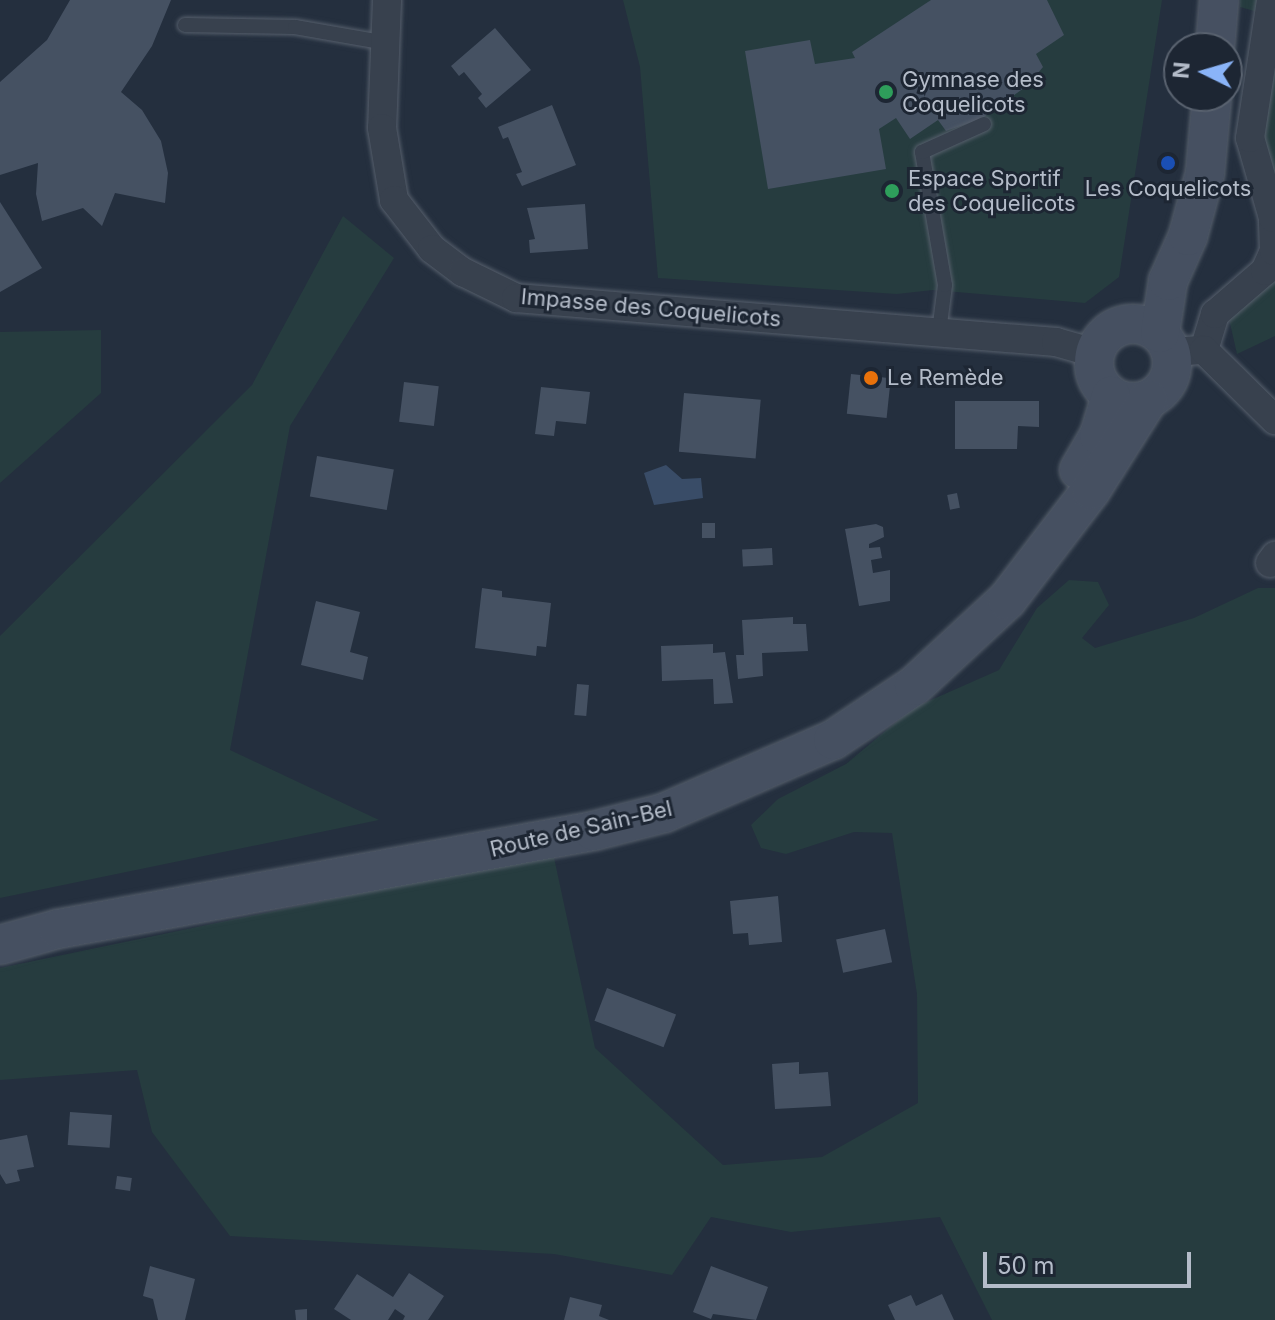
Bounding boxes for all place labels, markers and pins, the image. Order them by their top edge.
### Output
place label: Gymnase des Coquelicots [902,66,1044,118]
marker: Gymnase des Coquelicots [877,83,895,101]
marker: Les Coquelicots [1159,154,1177,172]
place label: Espace Sportif des Coquelicots [908,165,1076,216]
place label: Les Coquelicots [1085,176,1251,202]
marker: Espace Sportif des Coquelicots [883,182,901,200]
place label: Le Remède [887,365,1004,391]
marker: Le Remède [862,369,880,387]

